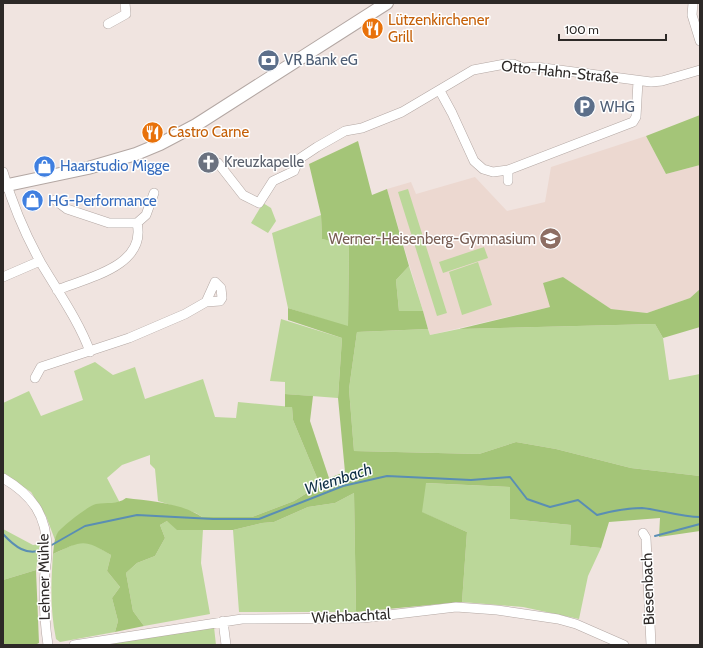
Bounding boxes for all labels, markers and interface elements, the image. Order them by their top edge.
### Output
place label: Lützenkirchener Grill [388,11,489,46]
restaurant icon: Lützenkirchener Grill [359,16,385,42]
scale bar [559,16,666,42]
text: 100 m [565,22,599,37]
bank icon: VR Bank eG [256,47,282,73]
place label: VR Bank eG [284,51,358,69]
street label: Otto-Hahn-Straße [500,57,620,87]
parking icon: WHG [571,94,597,120]
place label: WHG [600,98,635,116]
restaurant icon: Castro Carne [140,119,166,145]
place label: Castro Carne [168,123,249,141]
church icon: Kreuzkapelle [196,149,222,175]
shop icon: Haarstudio Migge [32,153,58,179]
place label: Kreuzkapelle [224,153,305,171]
place label: Haarstudio Migge [60,157,170,175]
shop icon: HG-Performance [20,188,46,214]
place label: HG-Performance [48,192,157,210]
school or university icon: Werner-Heisenberg-Gymnasium [538,226,564,252]
place label: Werner-Heisenberg-Gymnasium [329,230,536,248]
water label: Wiembach [302,459,374,499]
street label: Lehner Mühle [34,533,54,620]
street label: Biesenbach [638,552,658,626]
street label: Wiehbachtal [311,605,391,627]

